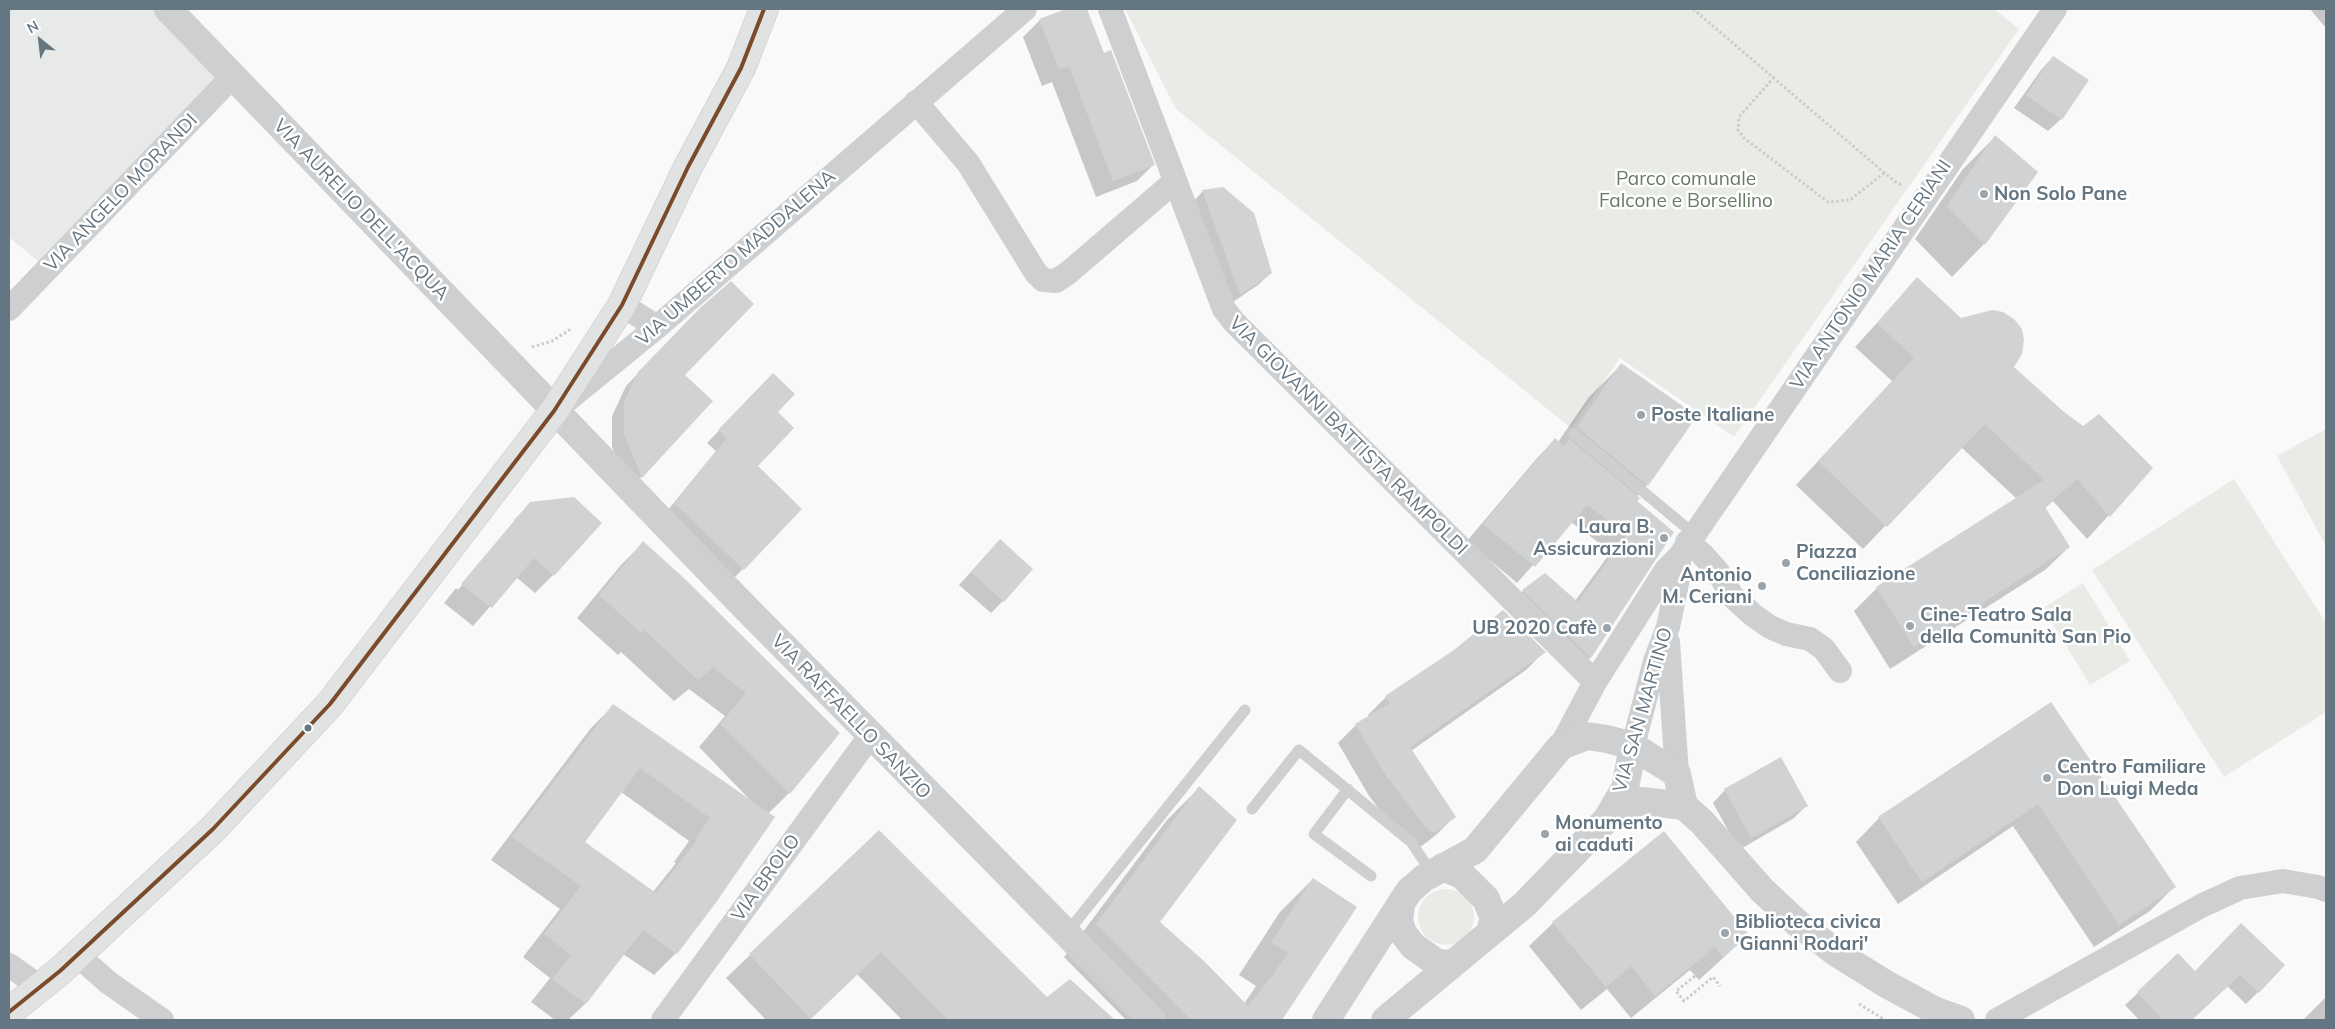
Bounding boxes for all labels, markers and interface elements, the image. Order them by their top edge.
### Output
north arrow [15,15,65,65]
text: N [24,16,42,37]
street label: VIA ANGELO MORANDI [40,109,202,277]
street label: VIA AURELIO DELL'ACQUA [268,115,454,305]
street label: VIA ANTONIO MARIA CERIANI [1786,156,1956,394]
street label: VIA UMBERTO MADDALENA [632,165,840,351]
park label: Parco comunale Falcone e Borsellino [1599,168,1773,212]
place label: Non Solo Pane [1994,183,2127,205]
marker: Non Solo Pane [1978,188,1990,200]
street label: VIA GIOVANNI BATTISTA RAMPOLDI [1224,312,1472,560]
place label: Poste Italiane [1651,404,1775,426]
marker: Poste Italiane [1635,409,1647,421]
place label: Laura B. Assicurazioni [1533,516,1654,560]
marker: Laura B. Assicurazioni [1658,532,1670,544]
place label: Piazza Conciliazione [1796,541,1915,585]
marker: Piazza Conciliazione [1780,557,1792,569]
place label: Antonio M. Ceriani [1662,564,1752,608]
marker: Antonio M. Ceriani [1756,580,1768,592]
place label: Cine-Teatro Sala della Comunità San Pio [1920,604,2131,648]
place label: UB 2020 Cafè [1472,617,1597,639]
marker: Cine-Teatro Sala della Comunità San Pio [1904,620,1916,632]
marker: UB 2020 Cafè [1601,622,1613,634]
street label: VIA SAN MARTINO [1609,625,1677,795]
street label: VIA RAFFAELLO SANZIO [766,630,936,804]
unlabelled marker [303,723,313,733]
place label: Centro Familiare Don Luigi Meda [2057,756,2206,800]
marker: Centro Familiare Don Luigi Meda [2041,772,2053,784]
place label: Monumento ai caduti [1555,812,1663,856]
marker: Monumento ai caduti [1539,828,1551,840]
street label: VIA BROLO [727,830,805,926]
place label: Biblioteca civica 'Gianni Rodari' [1735,911,1881,955]
marker: Biblioteca civica 'Gianni Rodari' [1719,927,1731,939]

